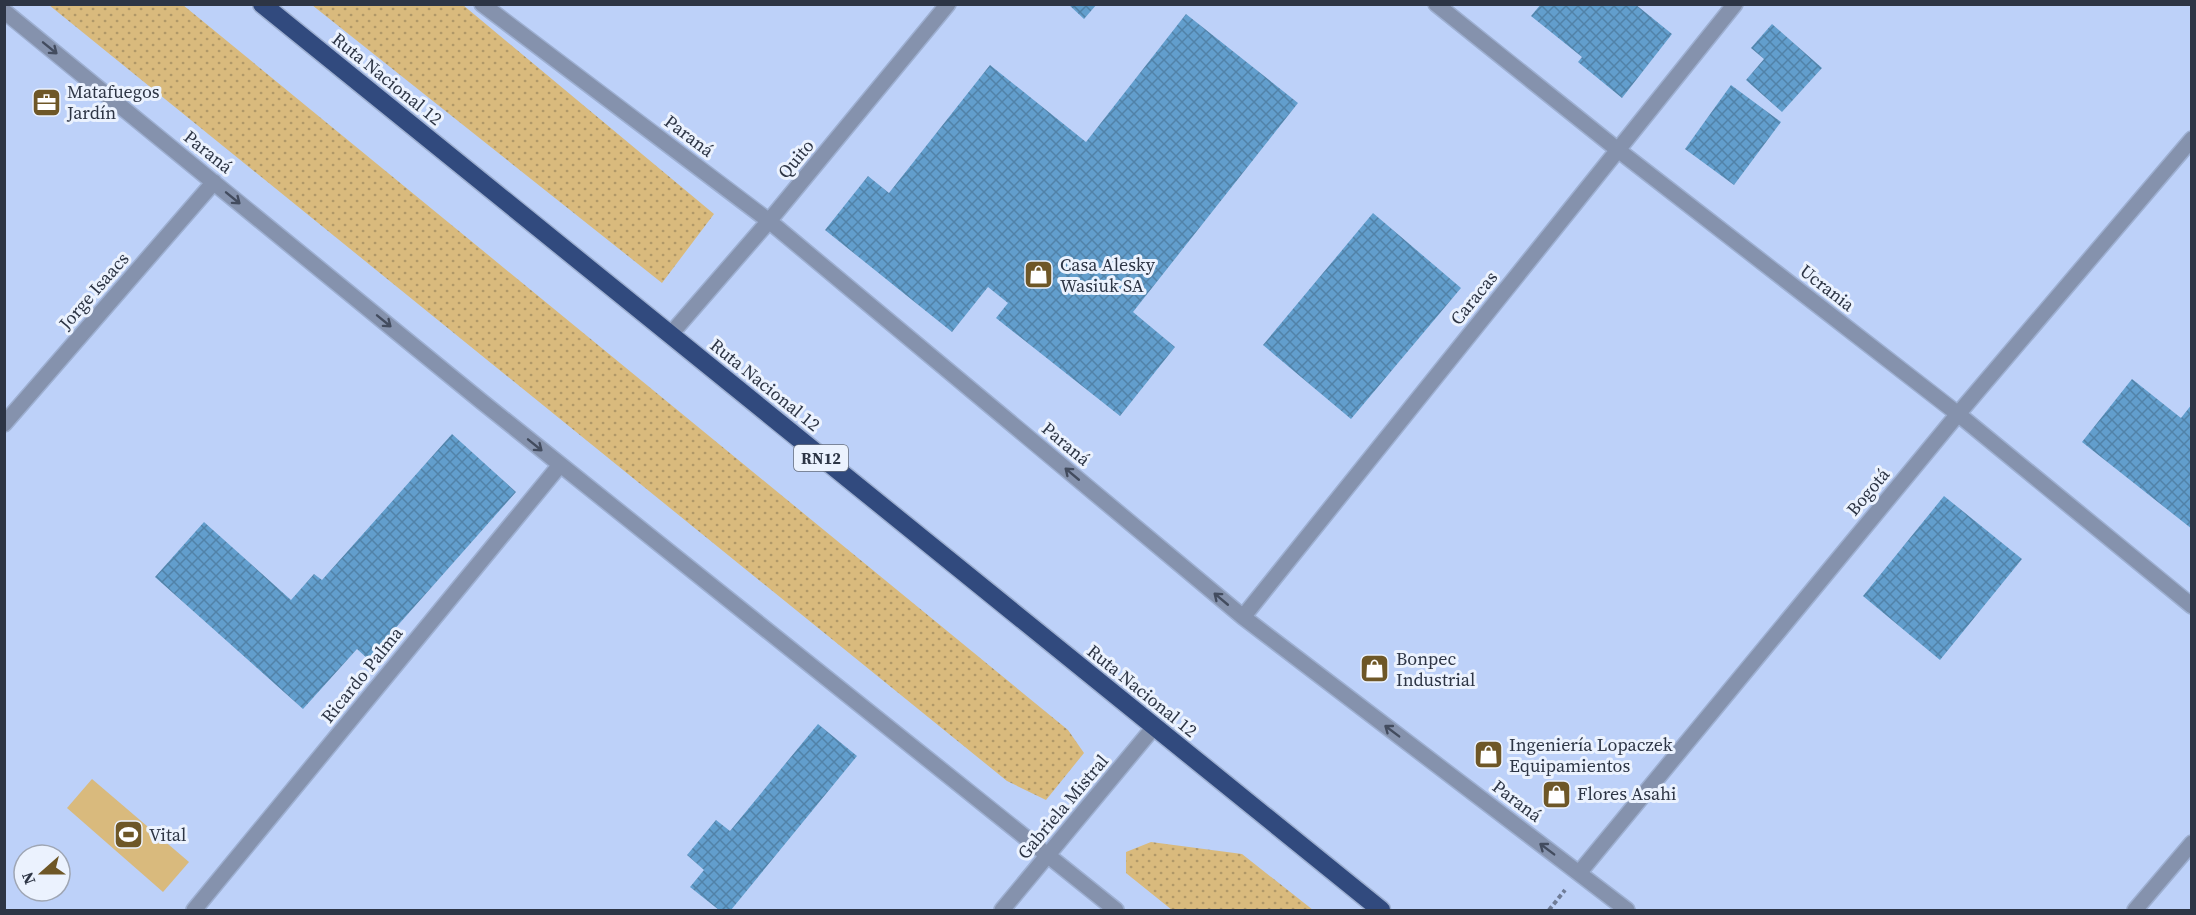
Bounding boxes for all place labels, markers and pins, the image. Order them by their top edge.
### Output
place label: Matafuegos Jardín [66,79,160,125]
office icon: Matafuegos Jardín [30,86,62,118]
place label: Casa Alesky Wasiuk SA [1060,252,1156,298]
shop icon: Casa Alesky Wasiuk SA [1023,259,1055,291]
place label: Bonpec Industrial [1396,646,1475,692]
shop icon: Bonpec Industrial [1359,653,1391,685]
place label: Ingeniería Lopaczek Equipamientos [1509,732,1673,778]
shop icon: Ingeniería Lopaczek Equipamientos [1472,739,1504,771]
shop icon: Flores Asahi [1540,778,1572,810]
place label: Flores Asahi [1577,781,1676,806]
sports icon: Vital [112,819,144,851]
place label: Vital [149,822,186,847]

